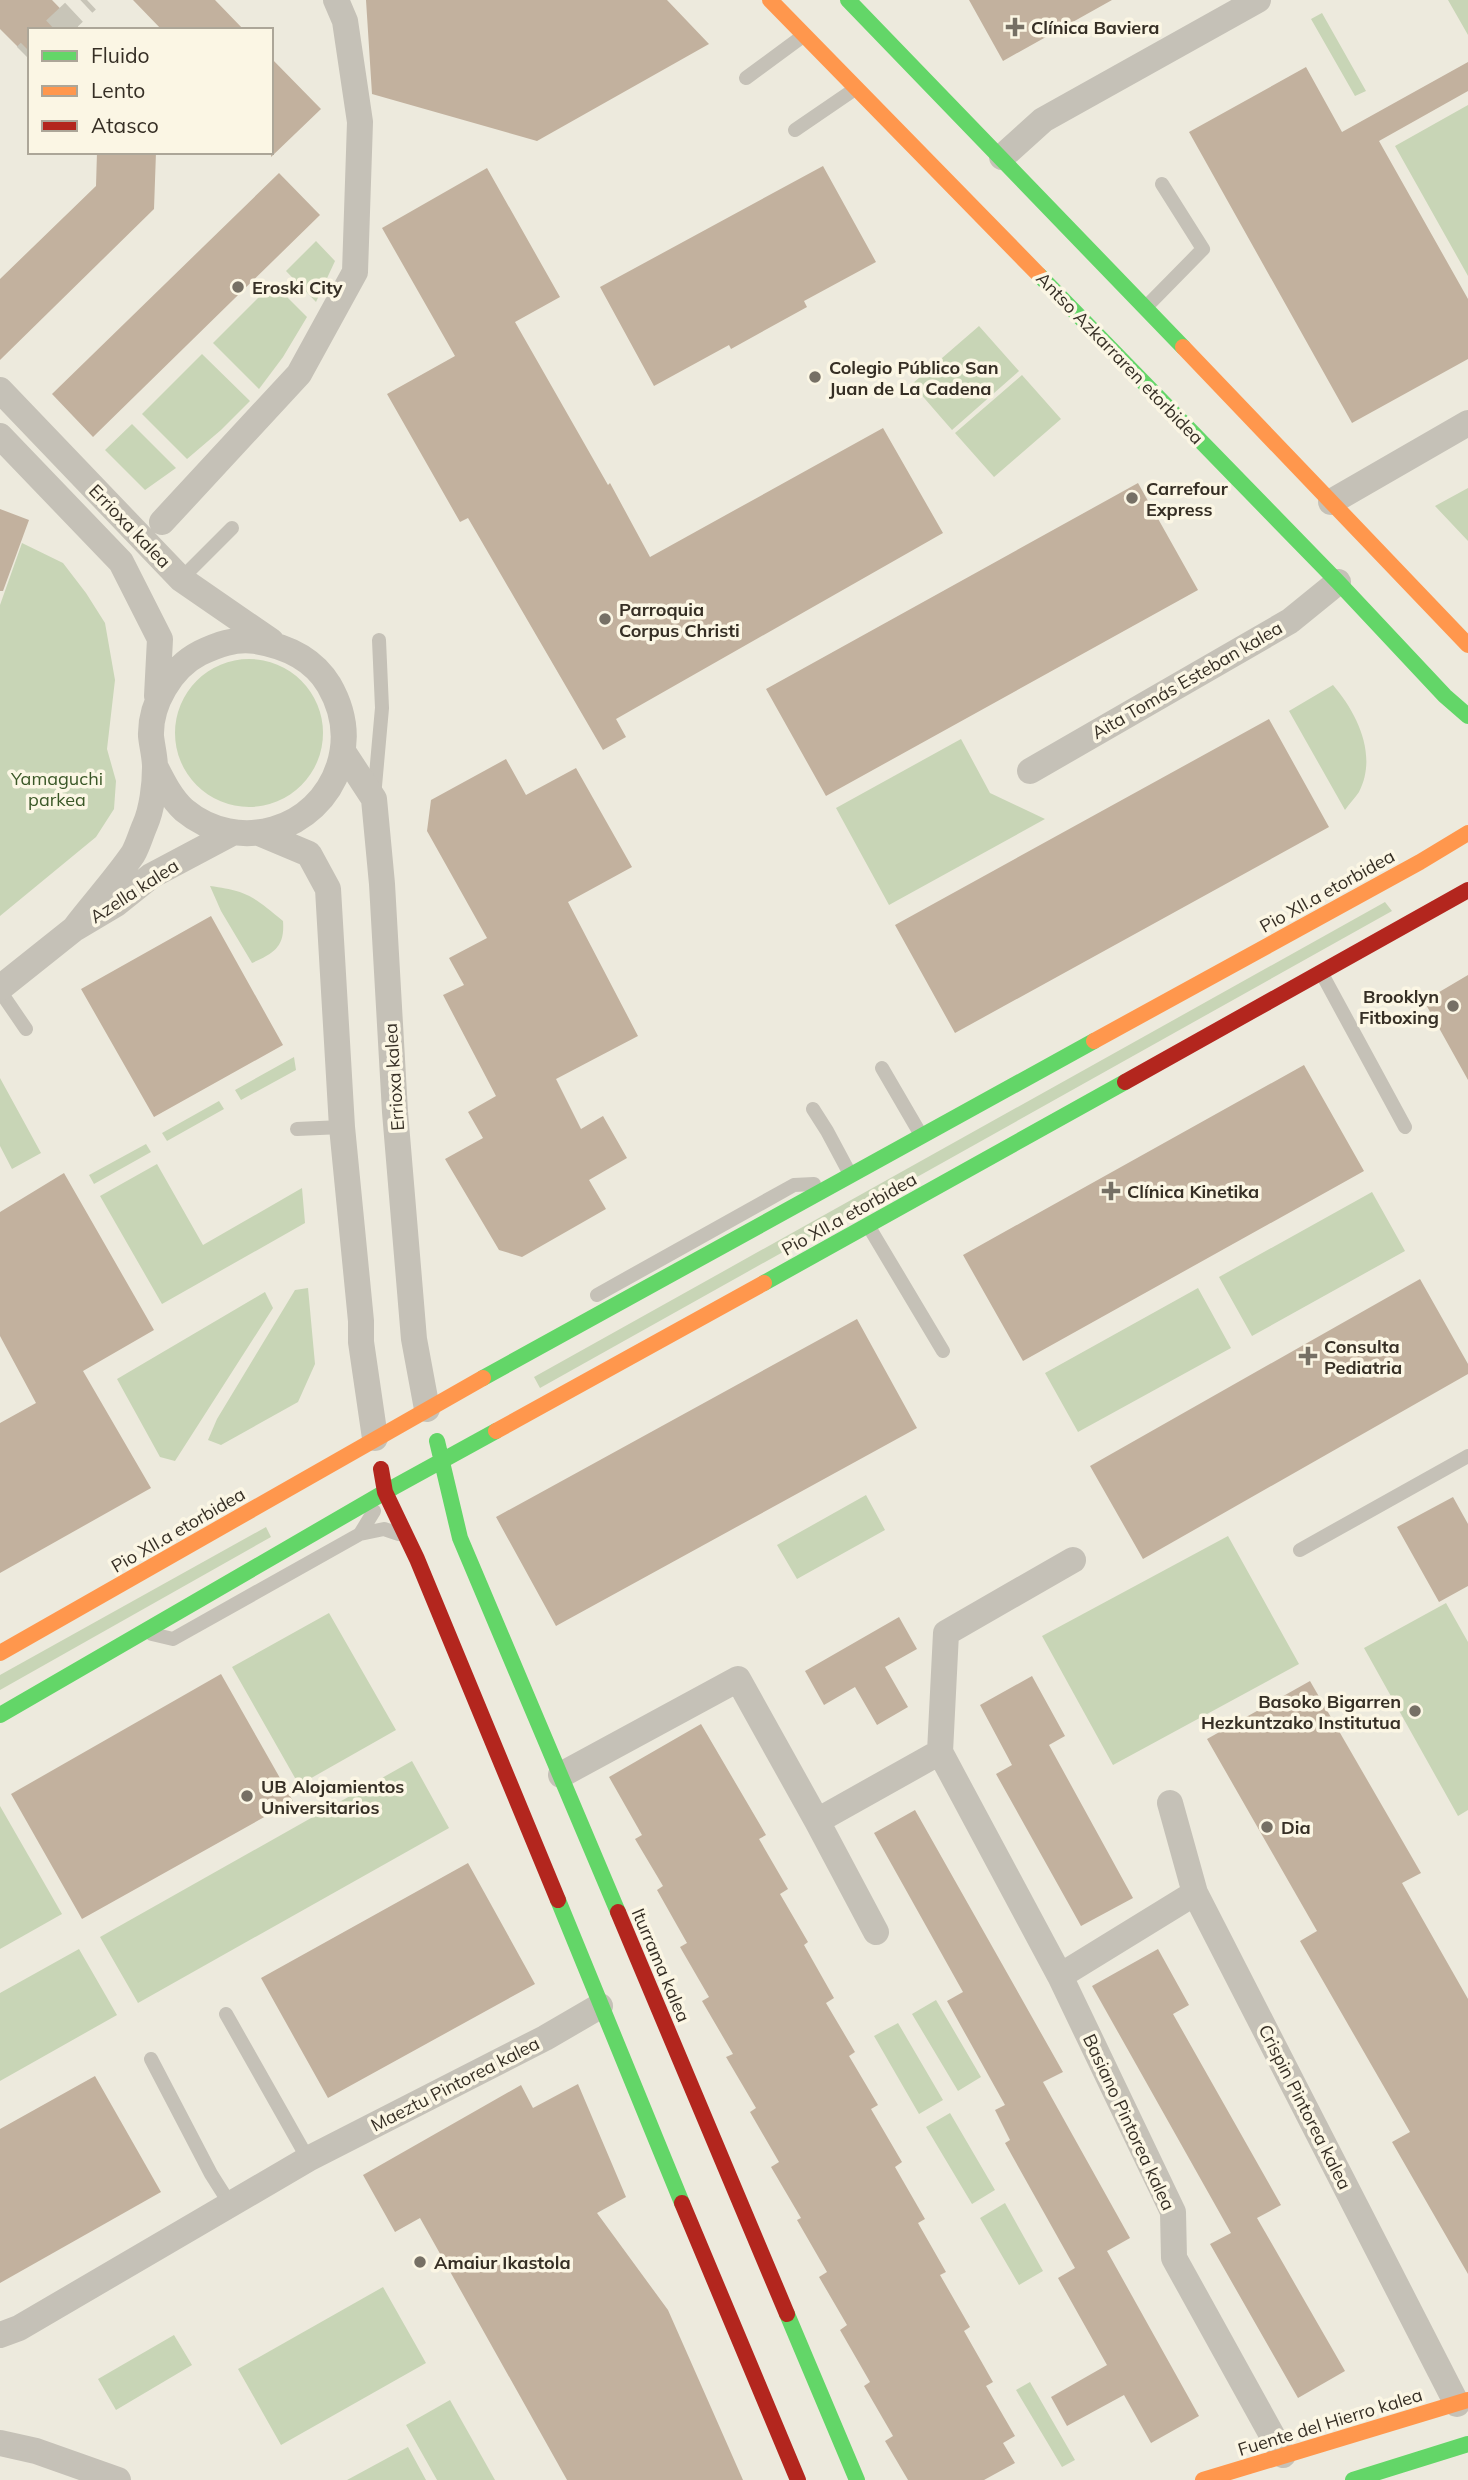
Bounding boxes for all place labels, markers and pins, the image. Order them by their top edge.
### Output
place label: Clínica Baviera [1031,16,1159,39]
marker: Clínica Baviera [1005,17,1025,37]
place label: Eroski City [252,276,343,299]
marker: Eroski City [230,279,246,295]
place label: Colegio Público San Juan de La Cadena [829,356,999,400]
marker: Colegio Público San Juan de La Cadena [807,369,823,385]
place label: Carrefour Express [1146,477,1229,521]
marker: Carrefour Express [1124,490,1140,506]
place label: Parroquia Corpus Christi [619,598,740,642]
marker: Parroquia Corpus Christi [597,611,613,627]
place label: Brooklyn Fitboxing [1359,985,1439,1029]
marker: Brooklyn Fitboxing [1445,998,1461,1014]
place label: Clínica Kinetika [1127,1180,1259,1203]
marker: Clínica Kinetika [1101,1181,1121,1201]
place label: Consulta Pediatria [1324,1335,1402,1379]
marker: Consulta Pediatria [1298,1346,1318,1366]
place label: Basoko Bigarren Hezkuntzako Institutua [1201,1690,1401,1734]
marker: Basoko Bigarren Hezkuntzako Institutua [1407,1703,1423,1719]
place label: UB Alojamientos Universitarios [261,1775,404,1819]
marker: UB Alojamientos Universitarios [239,1788,255,1804]
place label: Dia [1281,1816,1311,1839]
marker: Dia [1259,1819,1275,1835]
place label: Amaiur Ikastola [434,2251,571,2274]
marker: Amaiur Ikastola [412,2254,428,2270]

